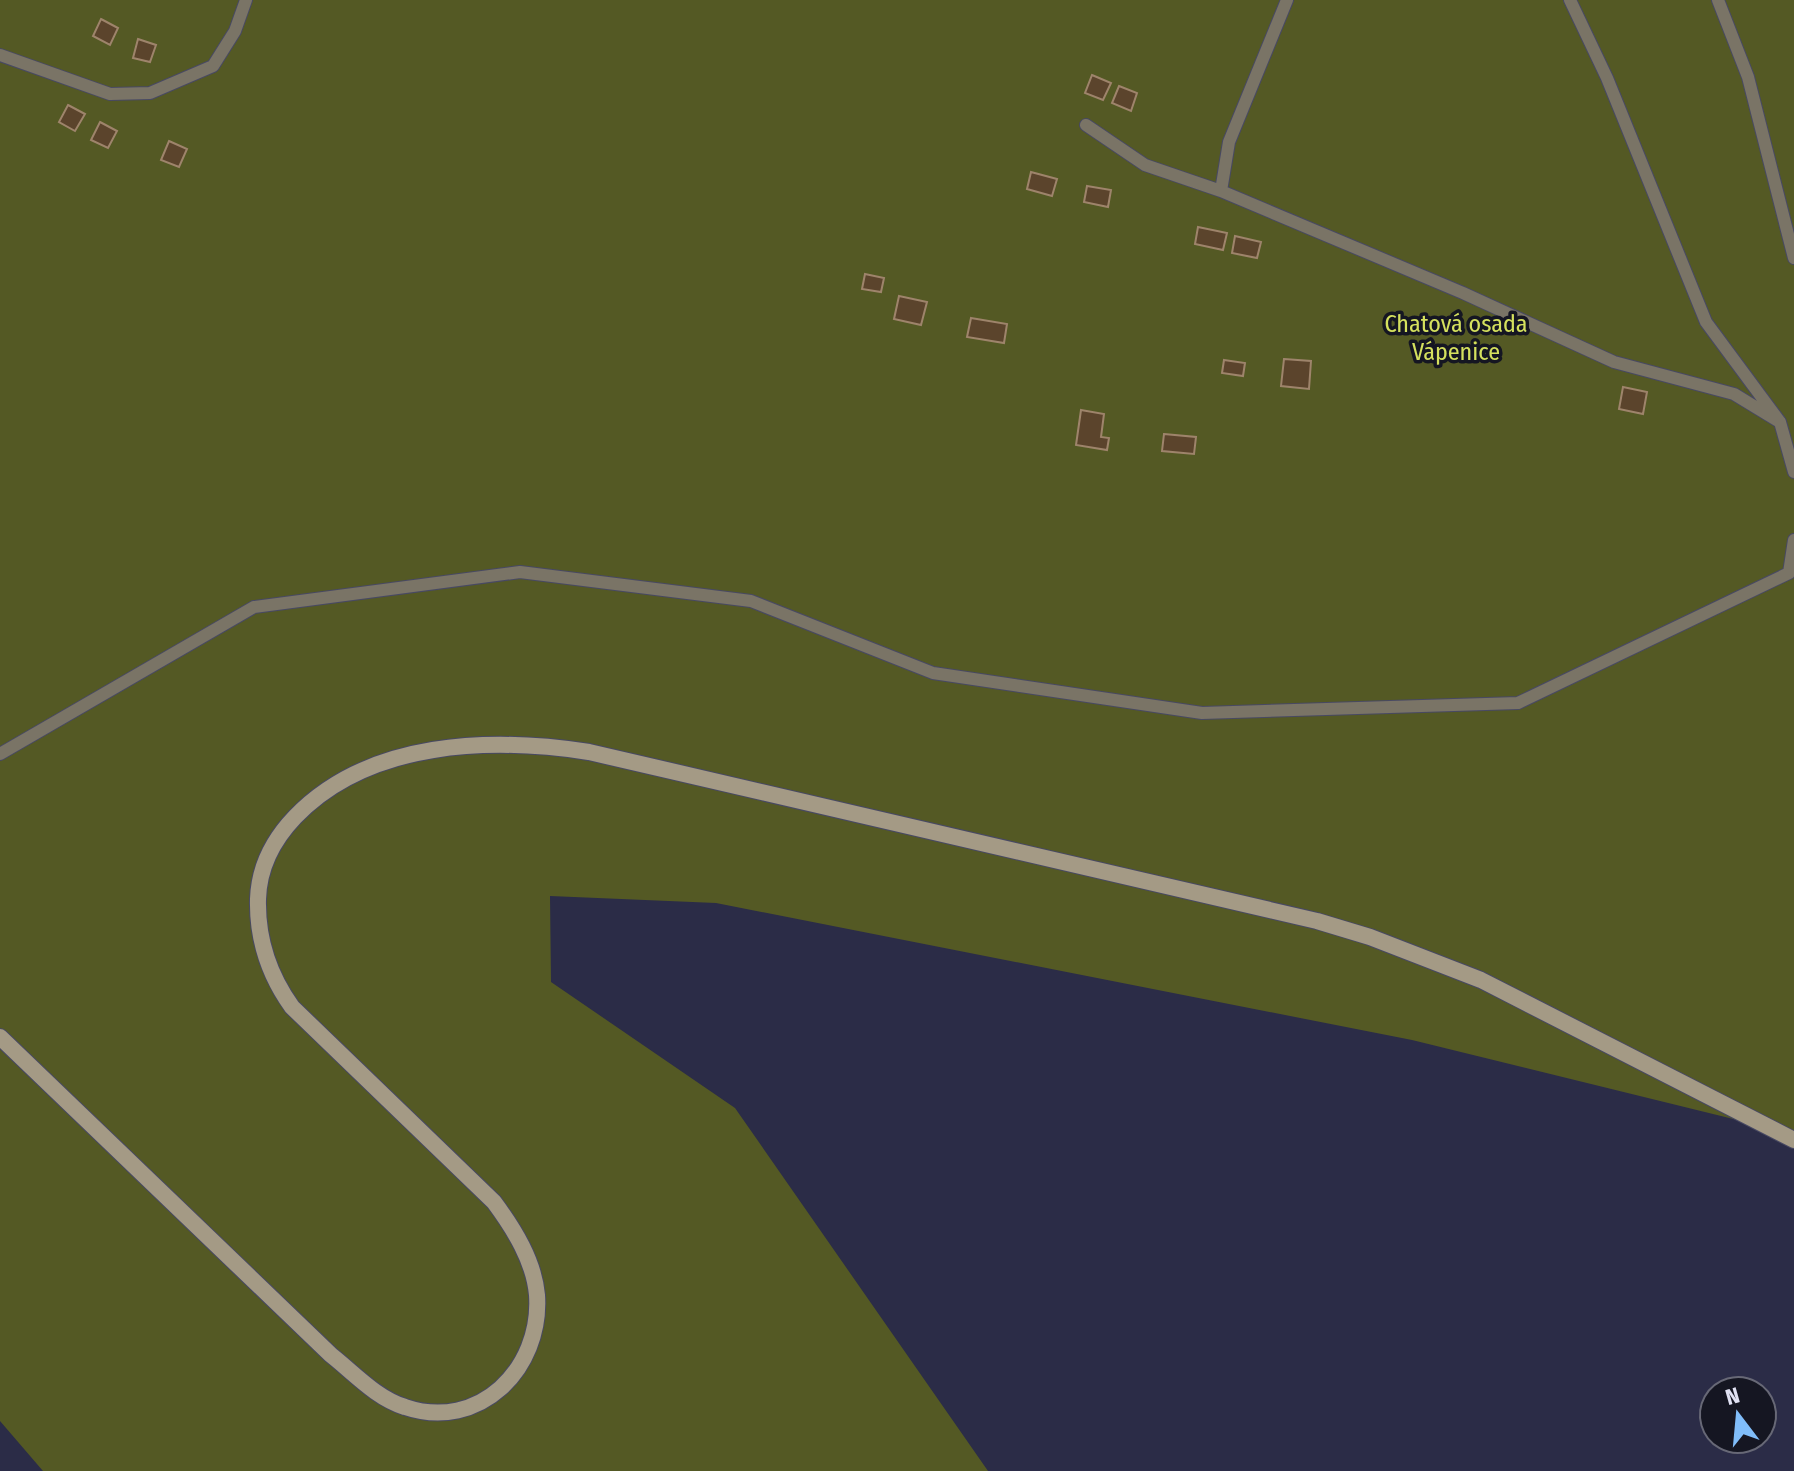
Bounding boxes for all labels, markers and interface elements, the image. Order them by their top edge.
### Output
park label: Chatová osada Vápenice [1384,310,1528,366]
north arrow [1698,1375,1778,1455]
text: N [1723,1381,1743,1411]

